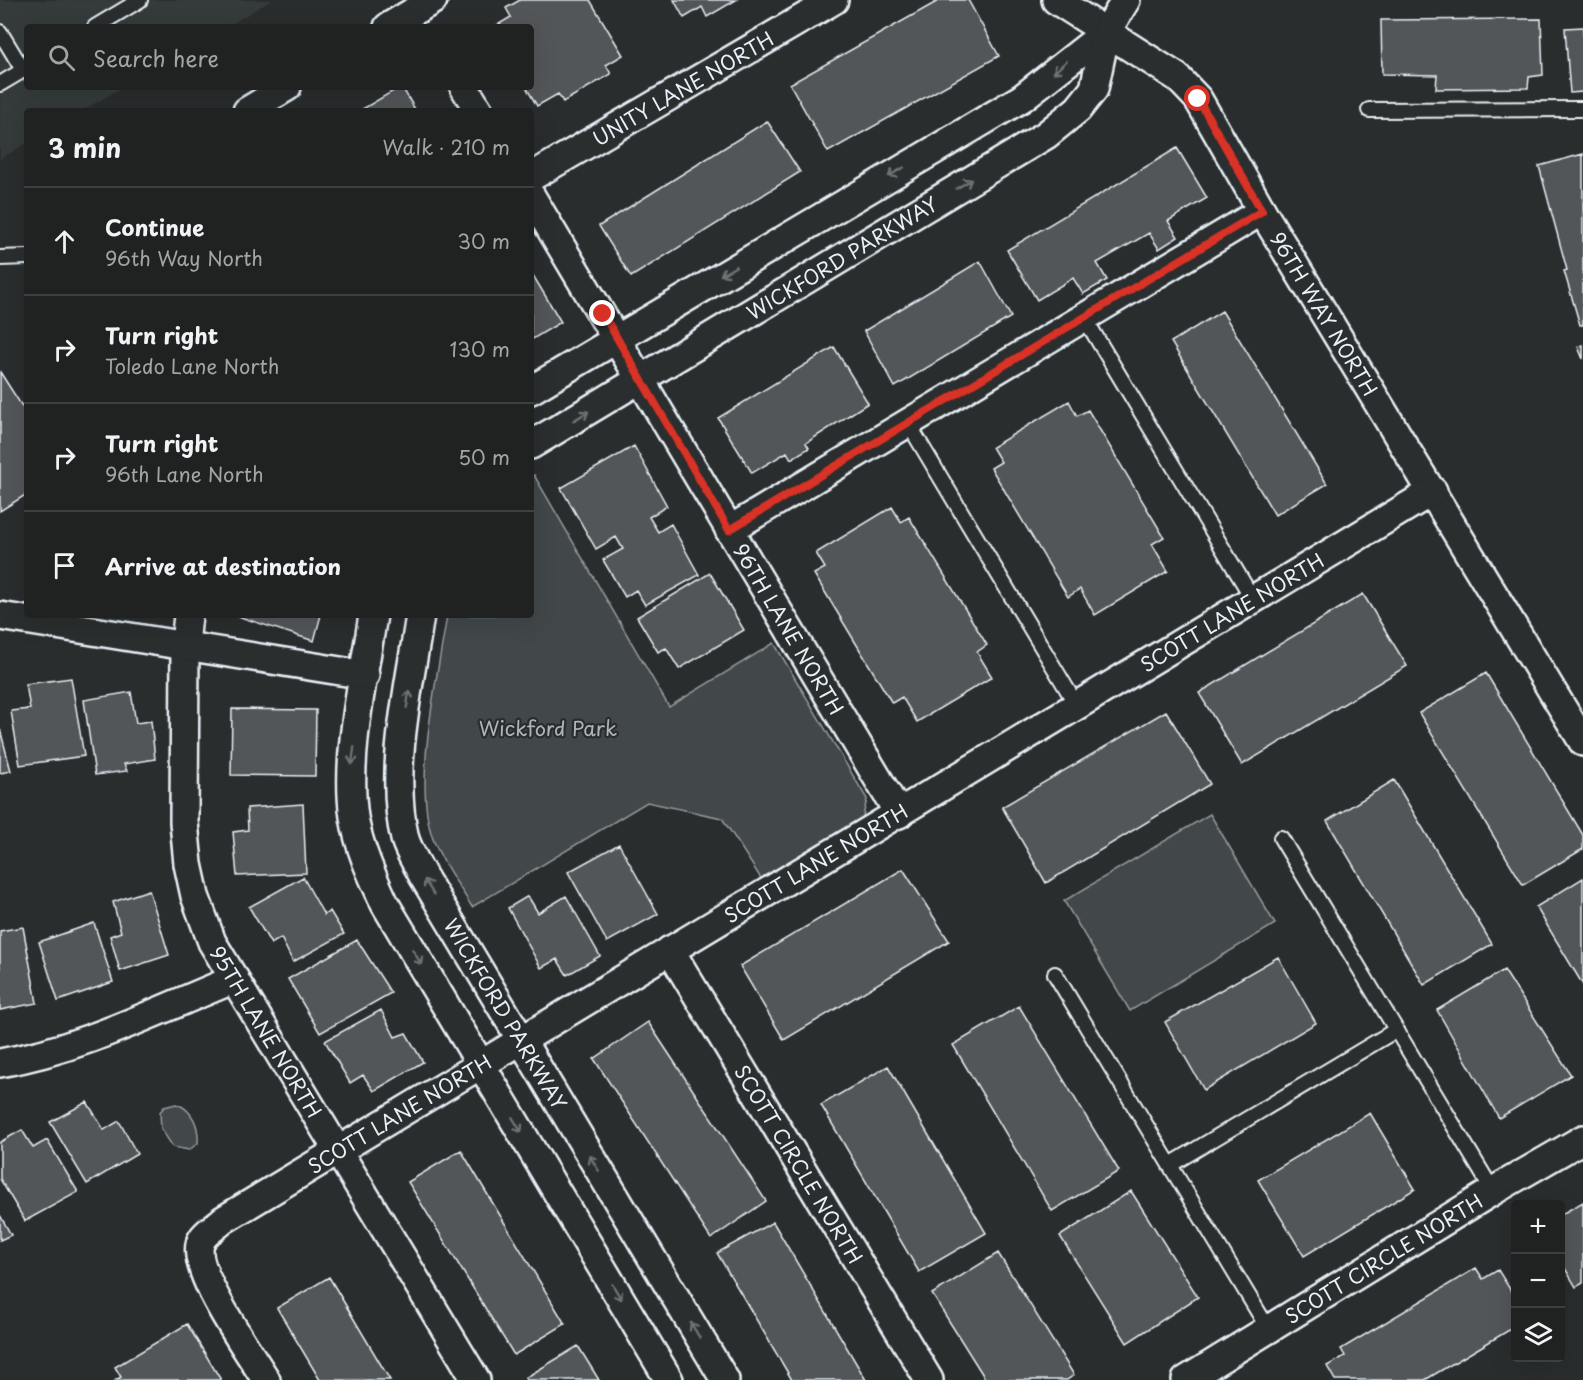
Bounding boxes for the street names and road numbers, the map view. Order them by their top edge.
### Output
street label: UNITY LANE NORTH [587,23,779,153]
street label: WICKFORD PARKWAY [741,189,943,327]
street label: 96TH WAY NORTH [1263,226,1385,402]
street label: 96TH LANE NORTH [726,538,852,720]
street label: SCOTT LANE NORTH [1134,545,1330,679]
street label: SCOTT LANE NORTH [718,796,913,930]
street label: WICKFORD PARKWAY [437,913,575,1115]
street label: 95TH LANE NORTH [203,940,330,1123]
street label: SCOTT LANE NORTH [302,1047,497,1181]
street label: SCOTT CIRCLE NORTH [727,1059,871,1269]
street label: SCOTT CIRCLE NORTH [1279,1186,1488,1331]

